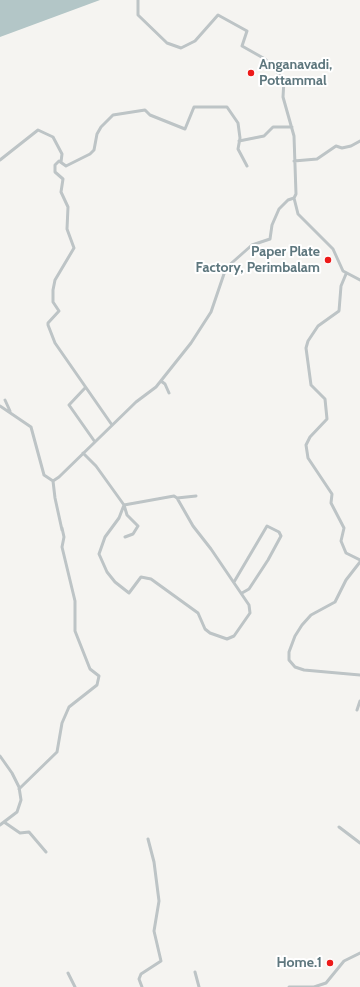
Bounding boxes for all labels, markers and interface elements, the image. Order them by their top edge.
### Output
place label: Anganavadi, Pottammal [259,57,332,90]
marker: Anganavadi, Pottammal [246,68,256,78]
place label: Paper Plate Factory, Perimbalam [196,244,320,276]
marker: Paper Plate Factory, Perimbalam [323,255,333,265]
place label: Home.1 [277,955,322,971]
marker: Home.1 [325,958,335,968]

